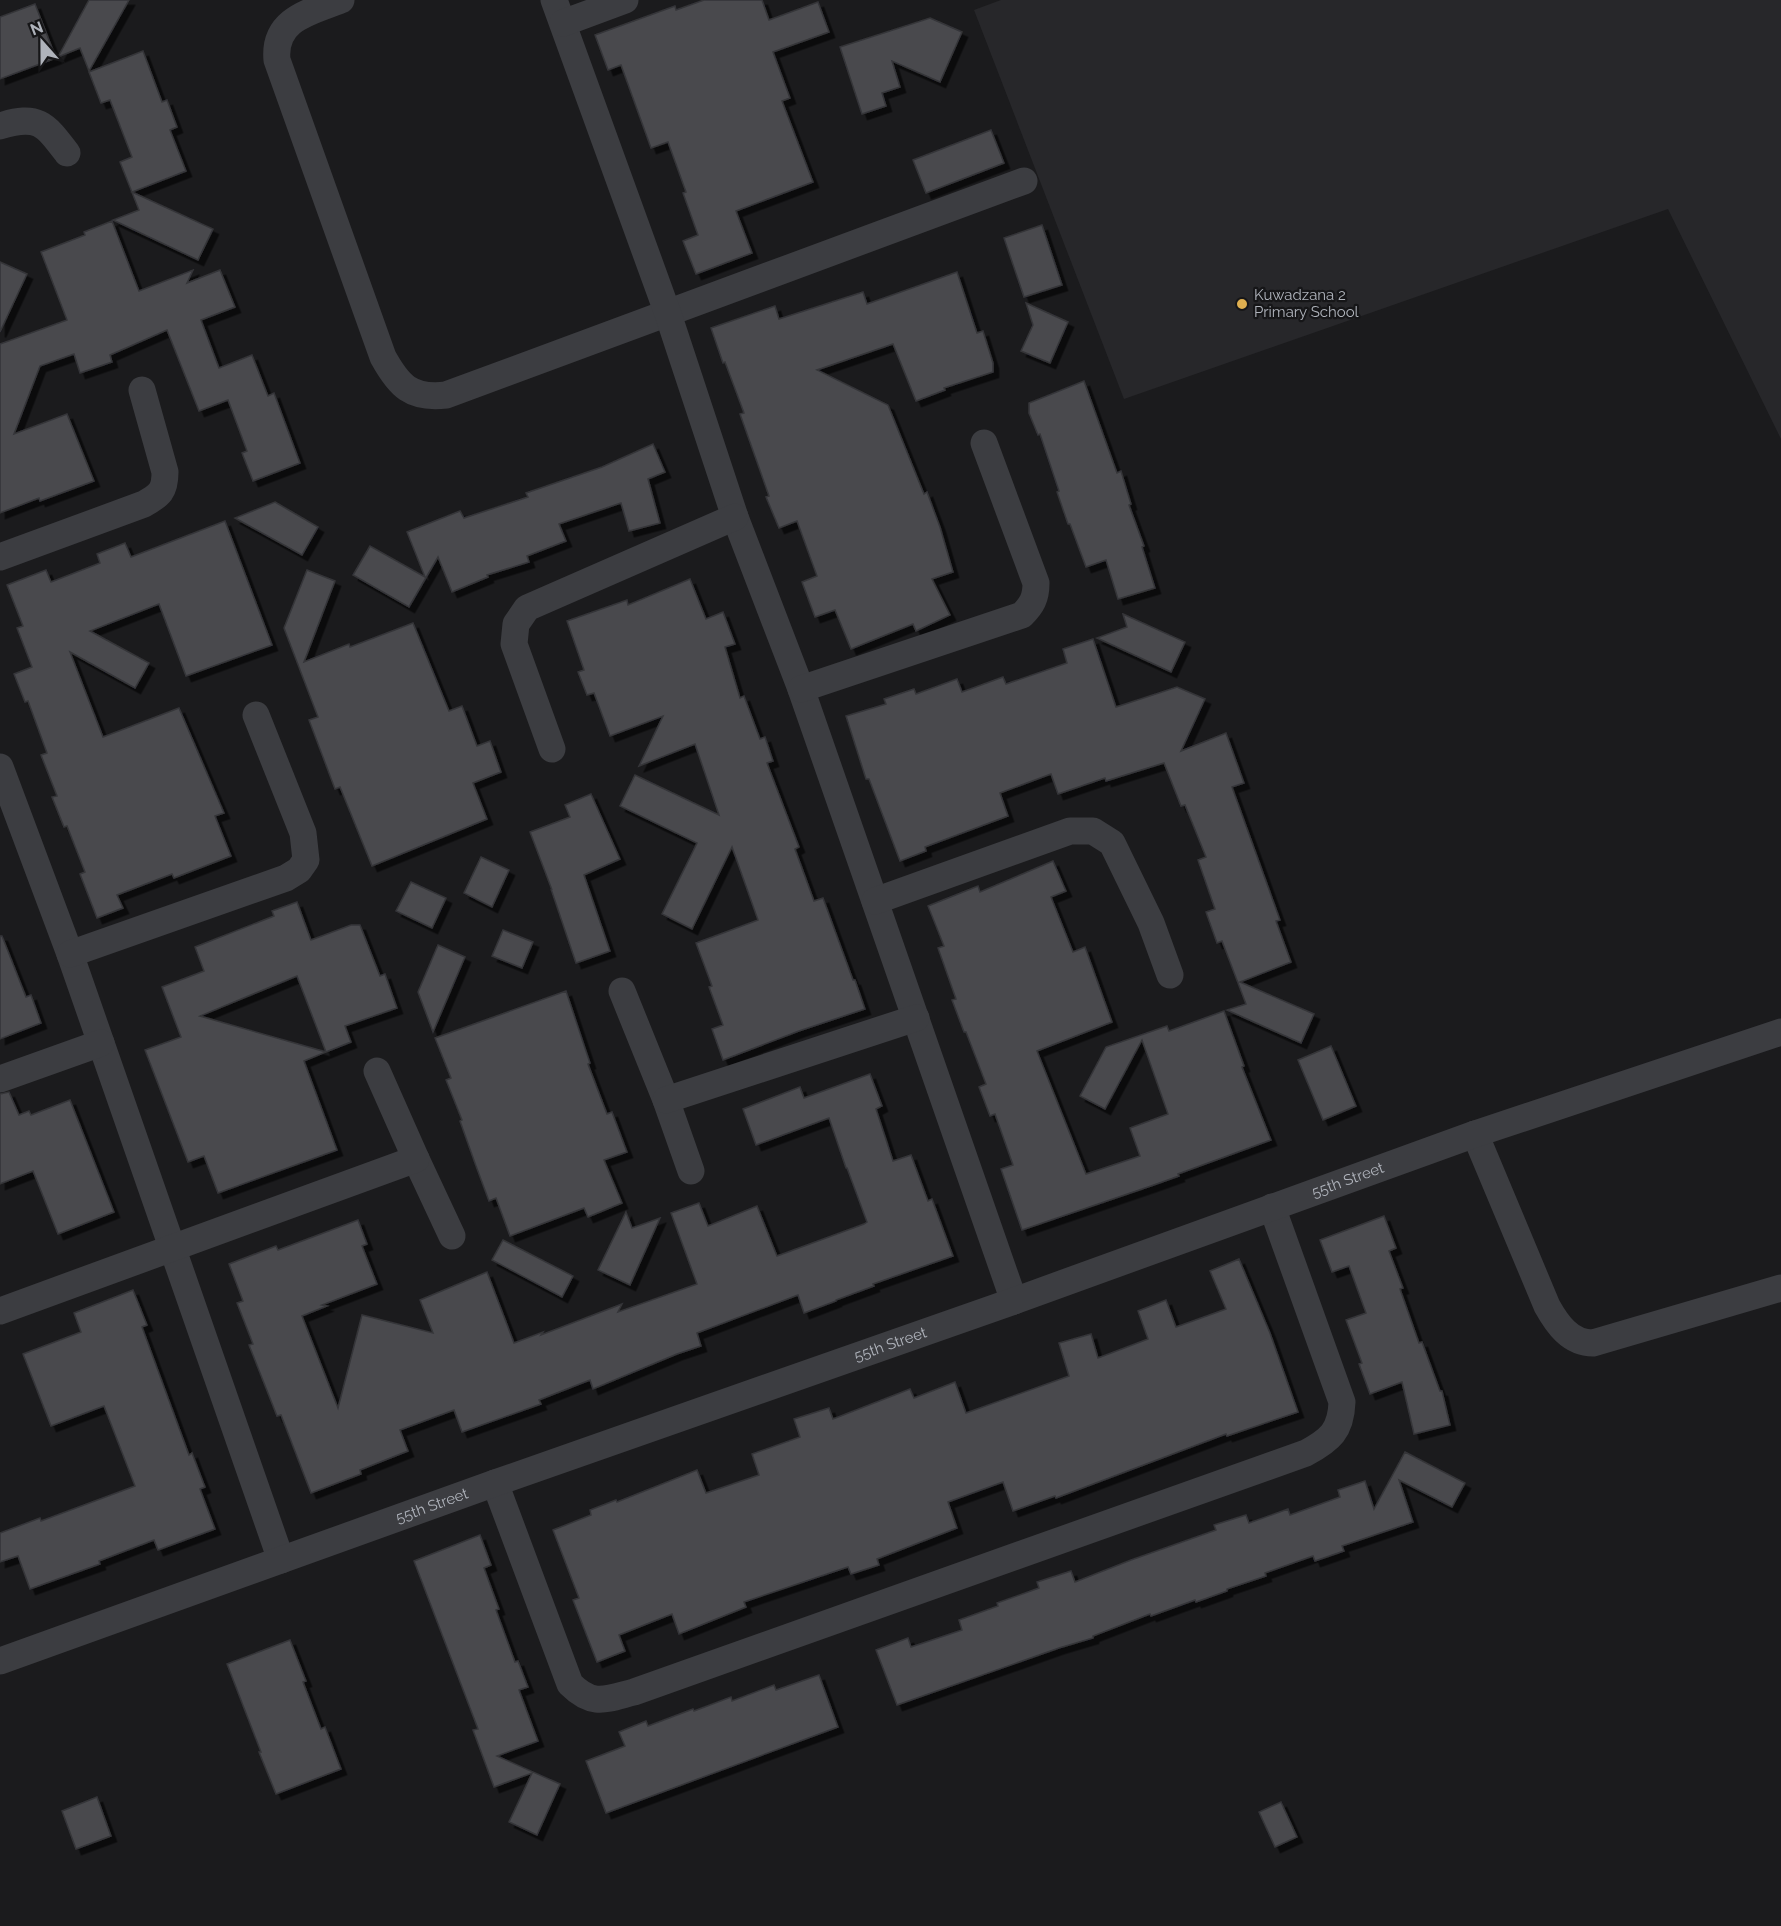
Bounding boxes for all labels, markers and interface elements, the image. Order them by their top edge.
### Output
north arrow [12,12,72,72]
text: N [28,17,46,40]
place label: Kuwadzana 2 Primary School [1254,286,1360,321]
marker: Kuwadzana 2 Primary School [1235,297,1249,311]
street label: 55th Street [1309,1159,1386,1201]
street label: 55th Street [852,1323,929,1365]
street label: 55th Street [393,1484,471,1527]

